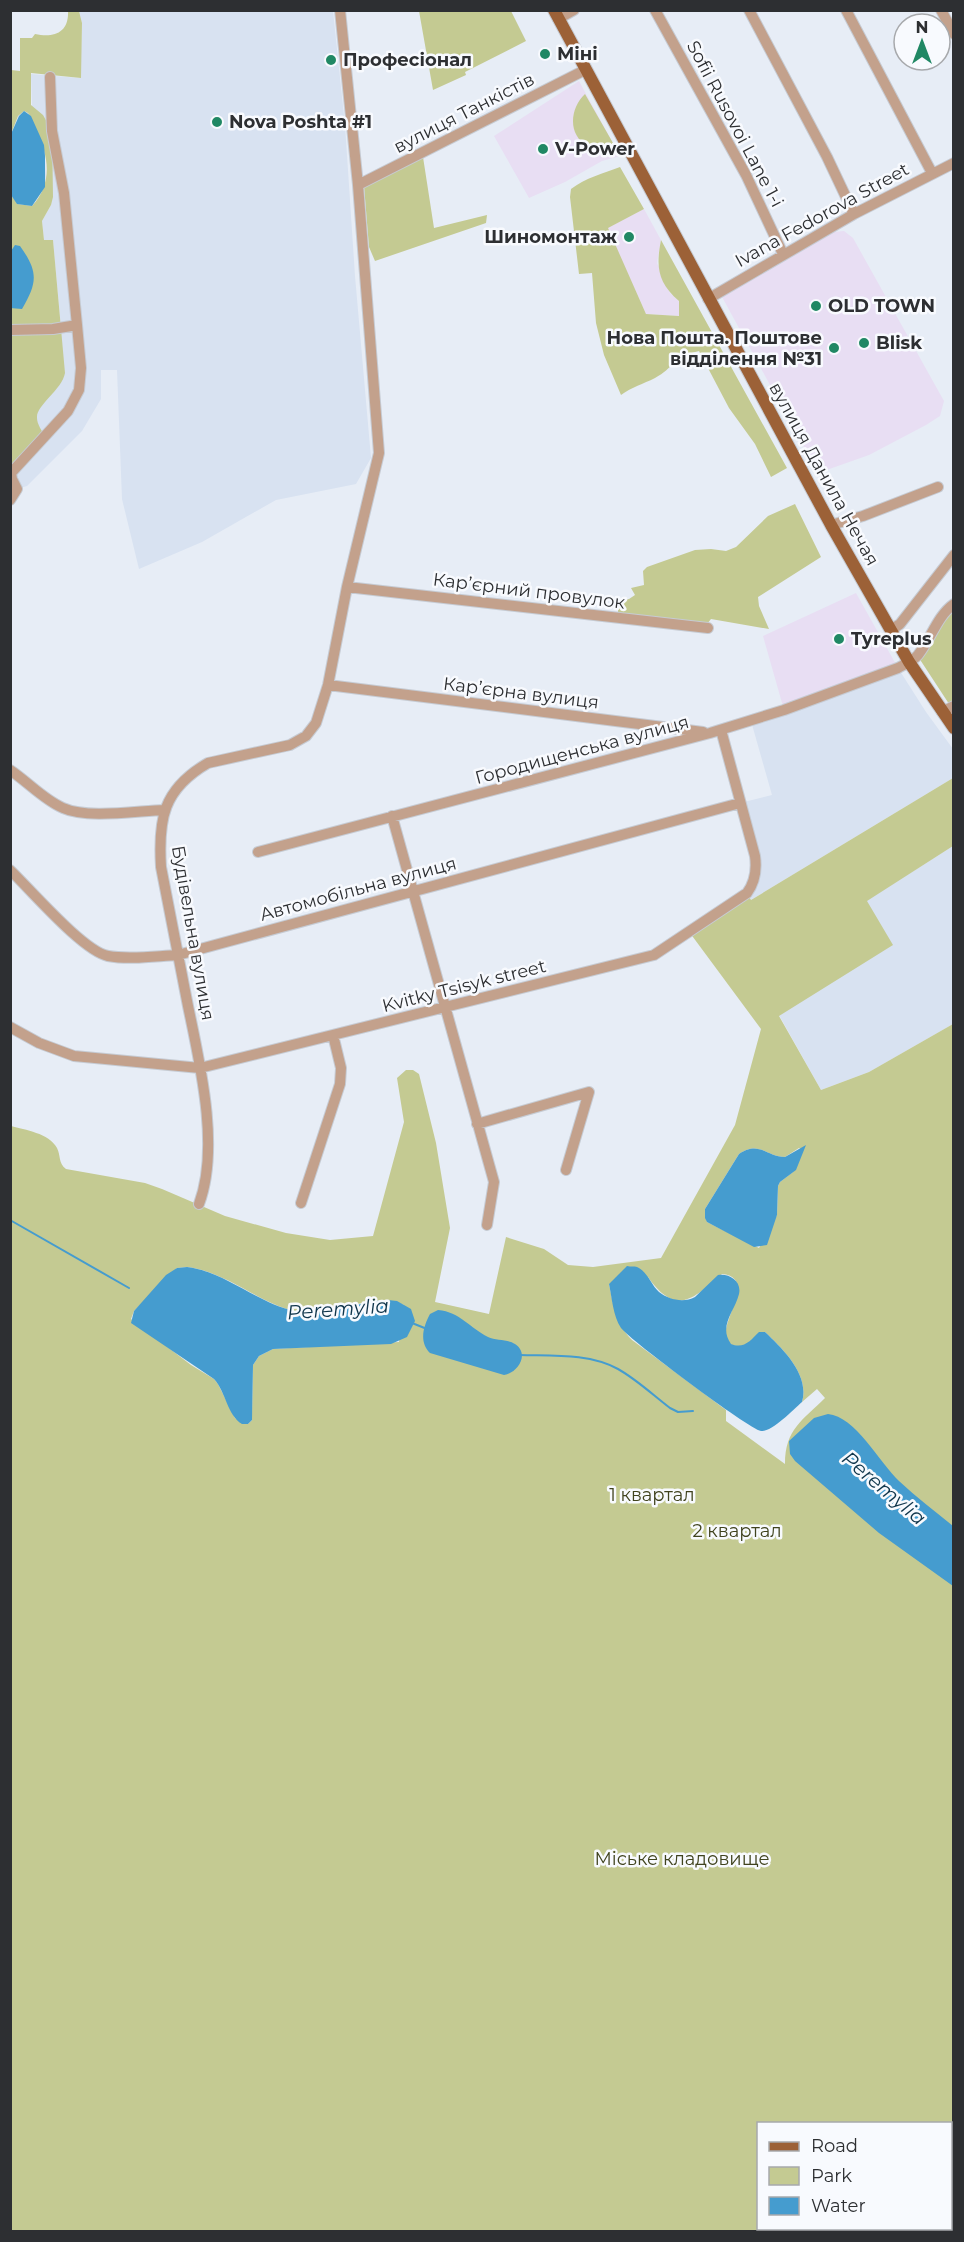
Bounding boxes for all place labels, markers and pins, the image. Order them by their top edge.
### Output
place label: Міні [557,43,598,65]
marker: Міні [538,47,552,61]
place label: Професіонал [343,49,472,71]
marker: Професіонал [324,53,338,67]
place label: Nova Poshta #1 [229,111,372,133]
marker: Nova Poshta #1 [210,115,224,129]
place label: V-Power [554,138,635,160]
marker: V-Power [536,142,550,156]
place label: Шиномонтаж [484,226,618,248]
marker: Шиномонтаж [622,230,636,244]
place label: OLD TOWN [828,295,935,317]
marker: OLD TOWN [809,299,823,313]
place label: Нова Пошта. Поштове відділення №31 [607,327,822,370]
place label: Blisk [876,332,922,354]
marker: Blisk [857,336,871,350]
marker: Нова Пошта. Поштове відділення №31 [827,341,841,355]
place label: Tyreplus [851,628,932,650]
marker: Tyreplus [832,632,846,646]

